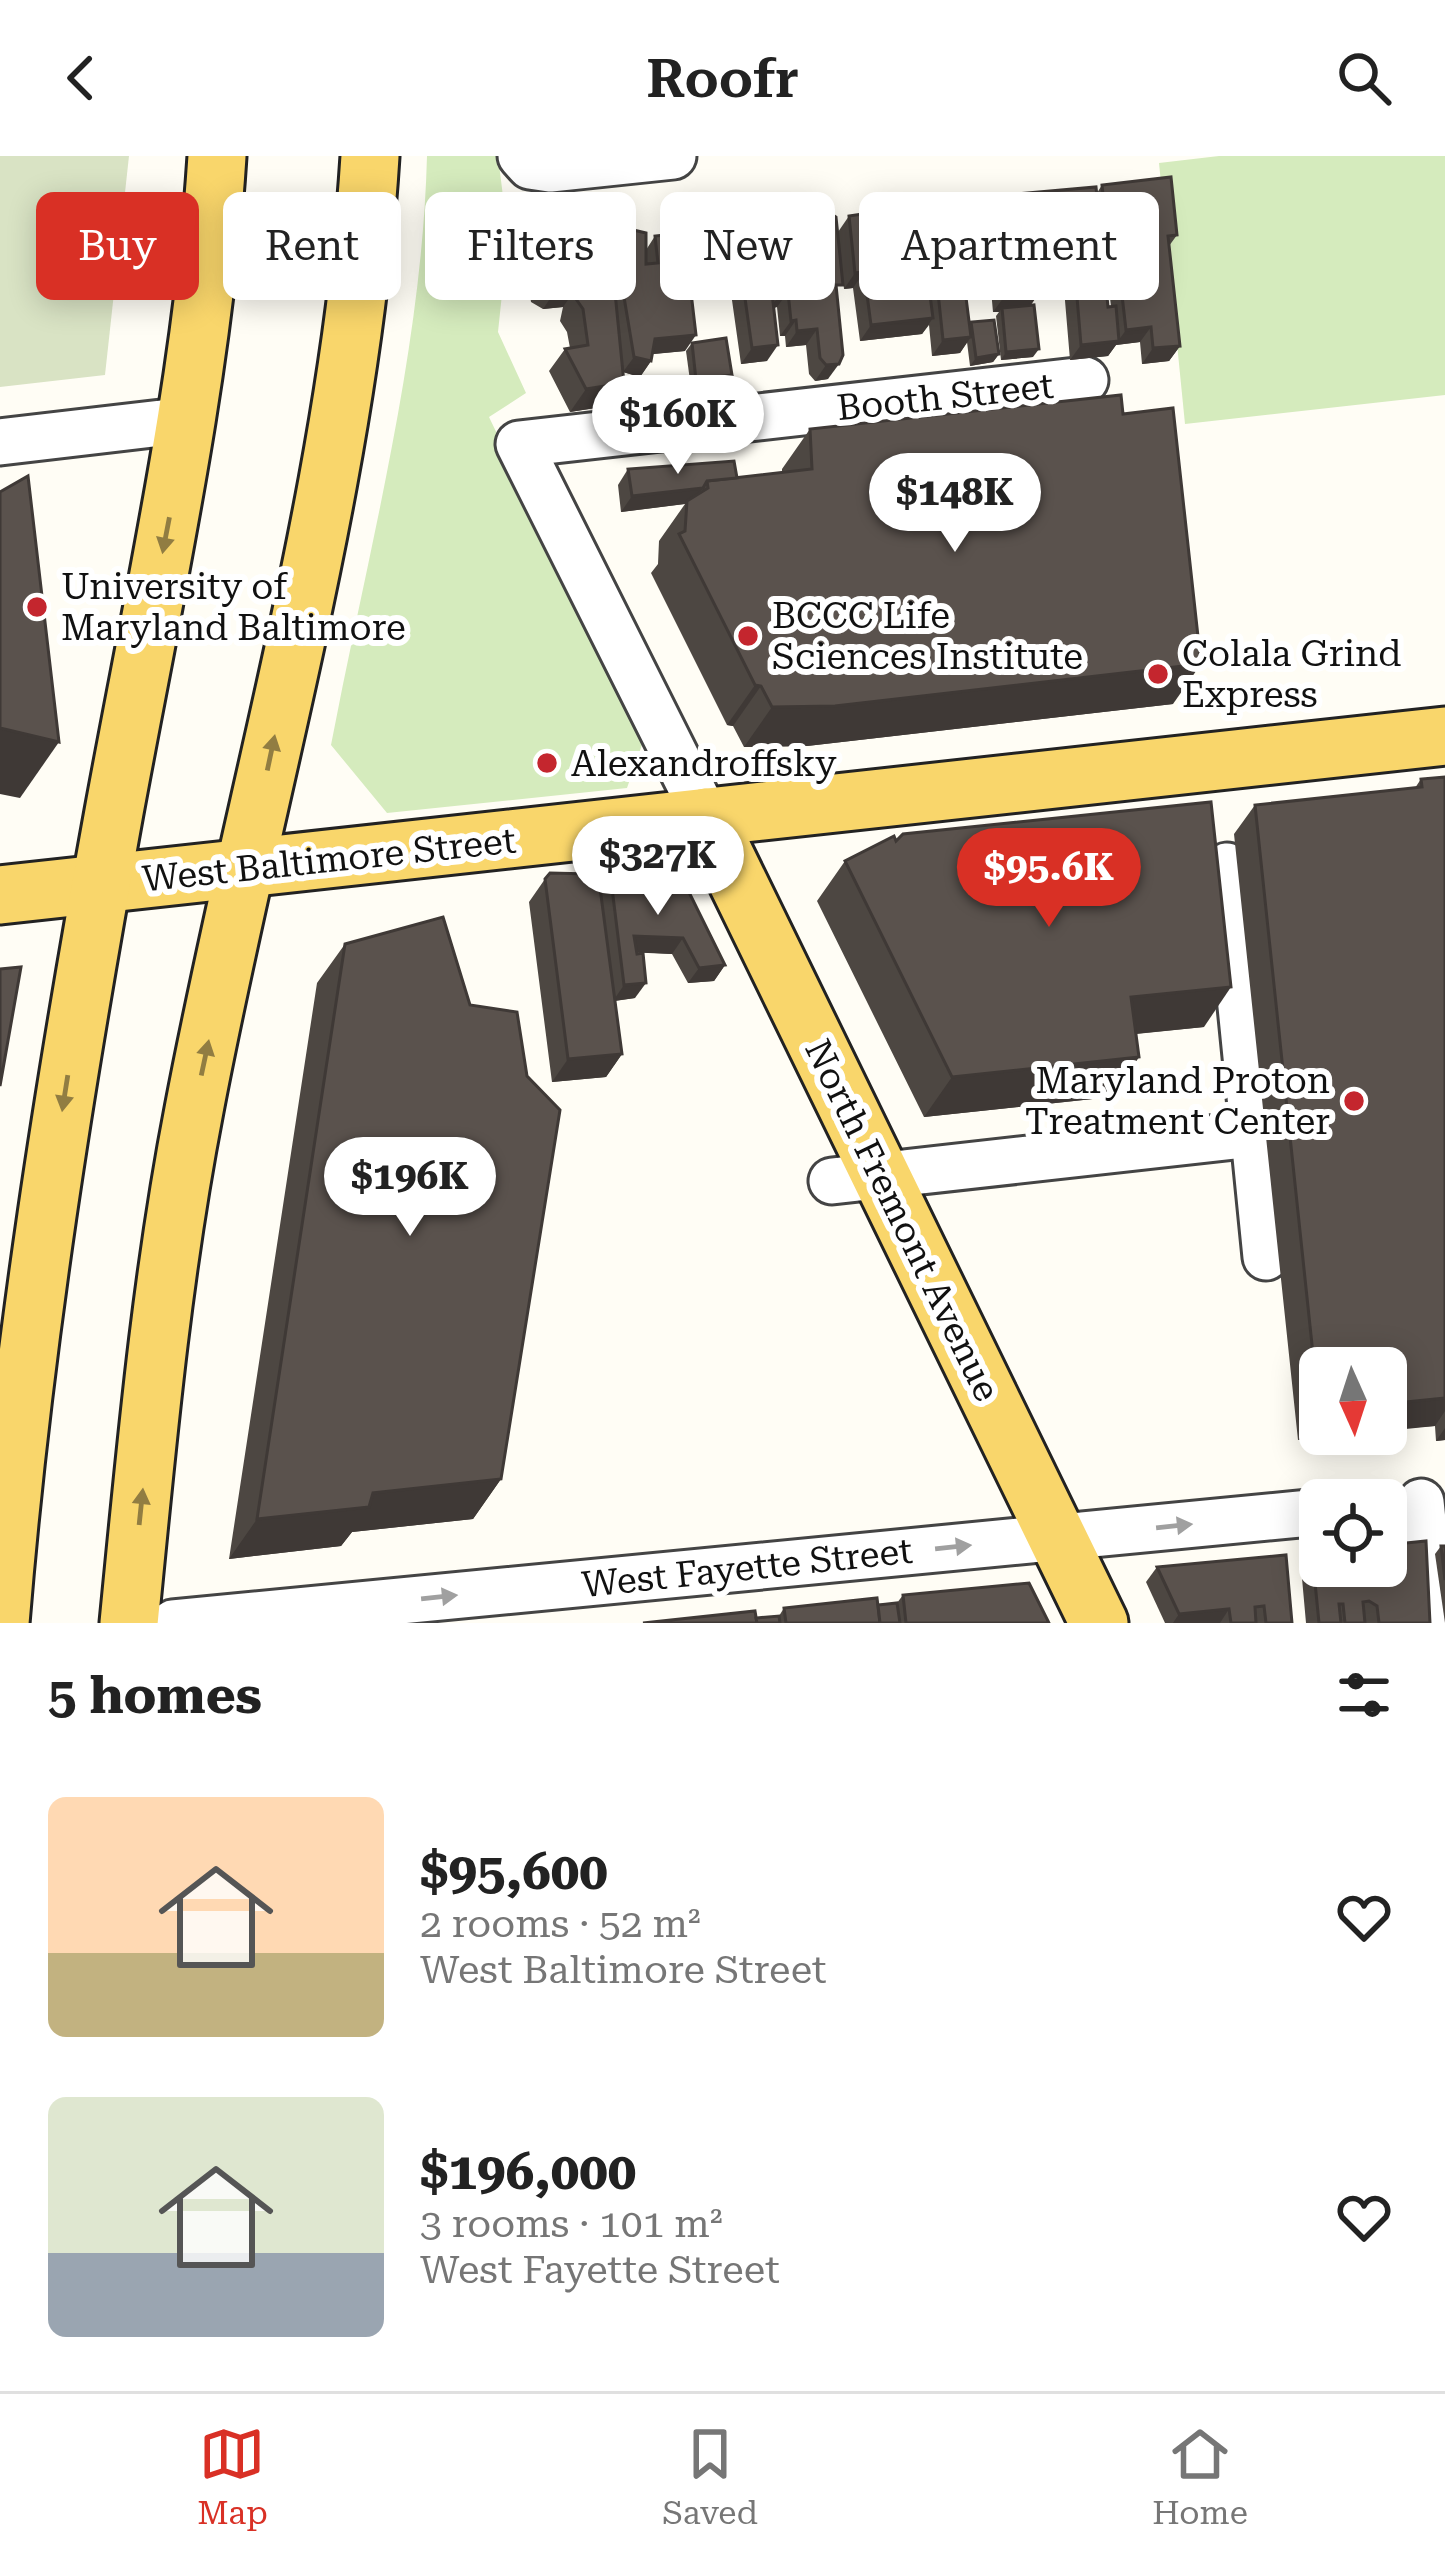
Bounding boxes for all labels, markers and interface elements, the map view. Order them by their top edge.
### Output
icon: back [48,45,114,111]
icon: search [1331,45,1397,111]
text: Roofr [646,47,799,110]
chip: Buy [36,192,199,300]
chip: Rent [223,192,401,300]
chip: Filters [425,192,636,300]
chip: New [660,192,835,300]
chip: Apartment [859,192,1159,300]
street label: Booth Street [835,365,1055,429]
pin: $160K [594,375,762,477]
text: $160K [619,391,737,437]
pin: $148K [871,453,1039,555]
text: $148K [896,469,1014,515]
one-way arrow [156,517,175,555]
place label: University of Maryland Baltimore [61,566,406,649]
marker: University of Maryland Baltimore [24,594,50,620]
place label: BCCC Life Sciences Institute [772,595,1083,678]
marker: BCCC Life Sciences Institute [735,623,761,649]
place label: Colala Grind Express [1182,633,1401,716]
marker: Colala Grind Express [1145,661,1171,687]
one-way arrow [262,733,281,771]
place label: Alexandroffsky [571,743,837,785]
marker: Alexandroffsky [534,750,560,776]
pin: $327K [574,816,742,918]
street label: West Baltimore Street [140,819,518,900]
pin: $95.6K [951,828,1147,930]
text: $327K [599,832,717,878]
text: $95.6K [984,844,1114,890]
street label: North Fremont Avenue [796,1033,1008,1408]
one-way arrow [196,1039,215,1077]
place label: Maryland Proton Treatment Center [1025,1060,1330,1143]
one-way arrow [55,1074,74,1112]
marker: Maryland Proton Treatment Center [1341,1088,1367,1114]
pin: $196K [326,1137,494,1239]
text: $196K [351,1153,469,1199]
north arrow [1299,1347,1407,1455]
map controls [1299,1347,1407,1587]
button: locate [1299,1479,1407,1587]
one-way arrow [132,1487,151,1525]
one-way arrow [1156,1516,1193,1535]
street label: West Fayette Street [580,1530,914,1606]
one-way arrow [934,1537,972,1556]
one-way arrow [421,1587,458,1606]
icon: filters [1331,1662,1397,1728]
text: 5 homes [48,1666,262,1725]
text: $95,600 [420,1842,608,1901]
icon: home [144,1845,288,1989]
icon: heart [1331,1884,1397,1950]
text: 2 rooms · 52 m² [420,1901,701,1947]
text: West Baltimore Street [420,1947,827,1993]
text: $196,000 [420,2142,636,2201]
icon: home [144,2145,288,2289]
icon: heart [1331,2184,1397,2250]
text: 3 rooms · 101 m² [420,2201,723,2247]
text: West Fayette Street [420,2247,780,2293]
tab: Map [197,2421,268,2532]
tab: Saved [662,2421,758,2532]
tab: Home [1152,2421,1248,2532]

